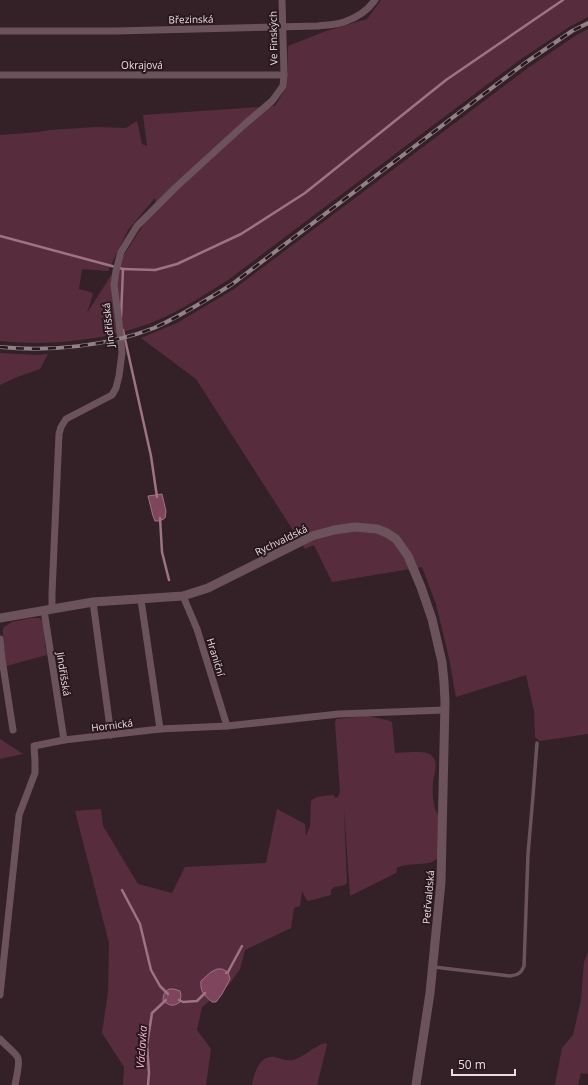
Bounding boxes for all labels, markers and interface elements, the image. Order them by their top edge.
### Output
street label: Ve Finských [266,11,280,65]
street label: Březinská [168,12,214,26]
street label: Okrajová [121,58,163,72]
street label: Jindřišská [99,302,117,349]
street label: Rychvaldská [252,521,310,559]
street label: Hraniční [204,636,229,678]
street label: Jindřišská [53,650,74,697]
street label: Hornická [90,716,134,734]
street label: Petřvaldská [419,869,437,925]
water label: Václavka [132,1025,150,1069]
scale bar [452,1051,515,1077]
text: 50 m [458,1056,486,1073]

